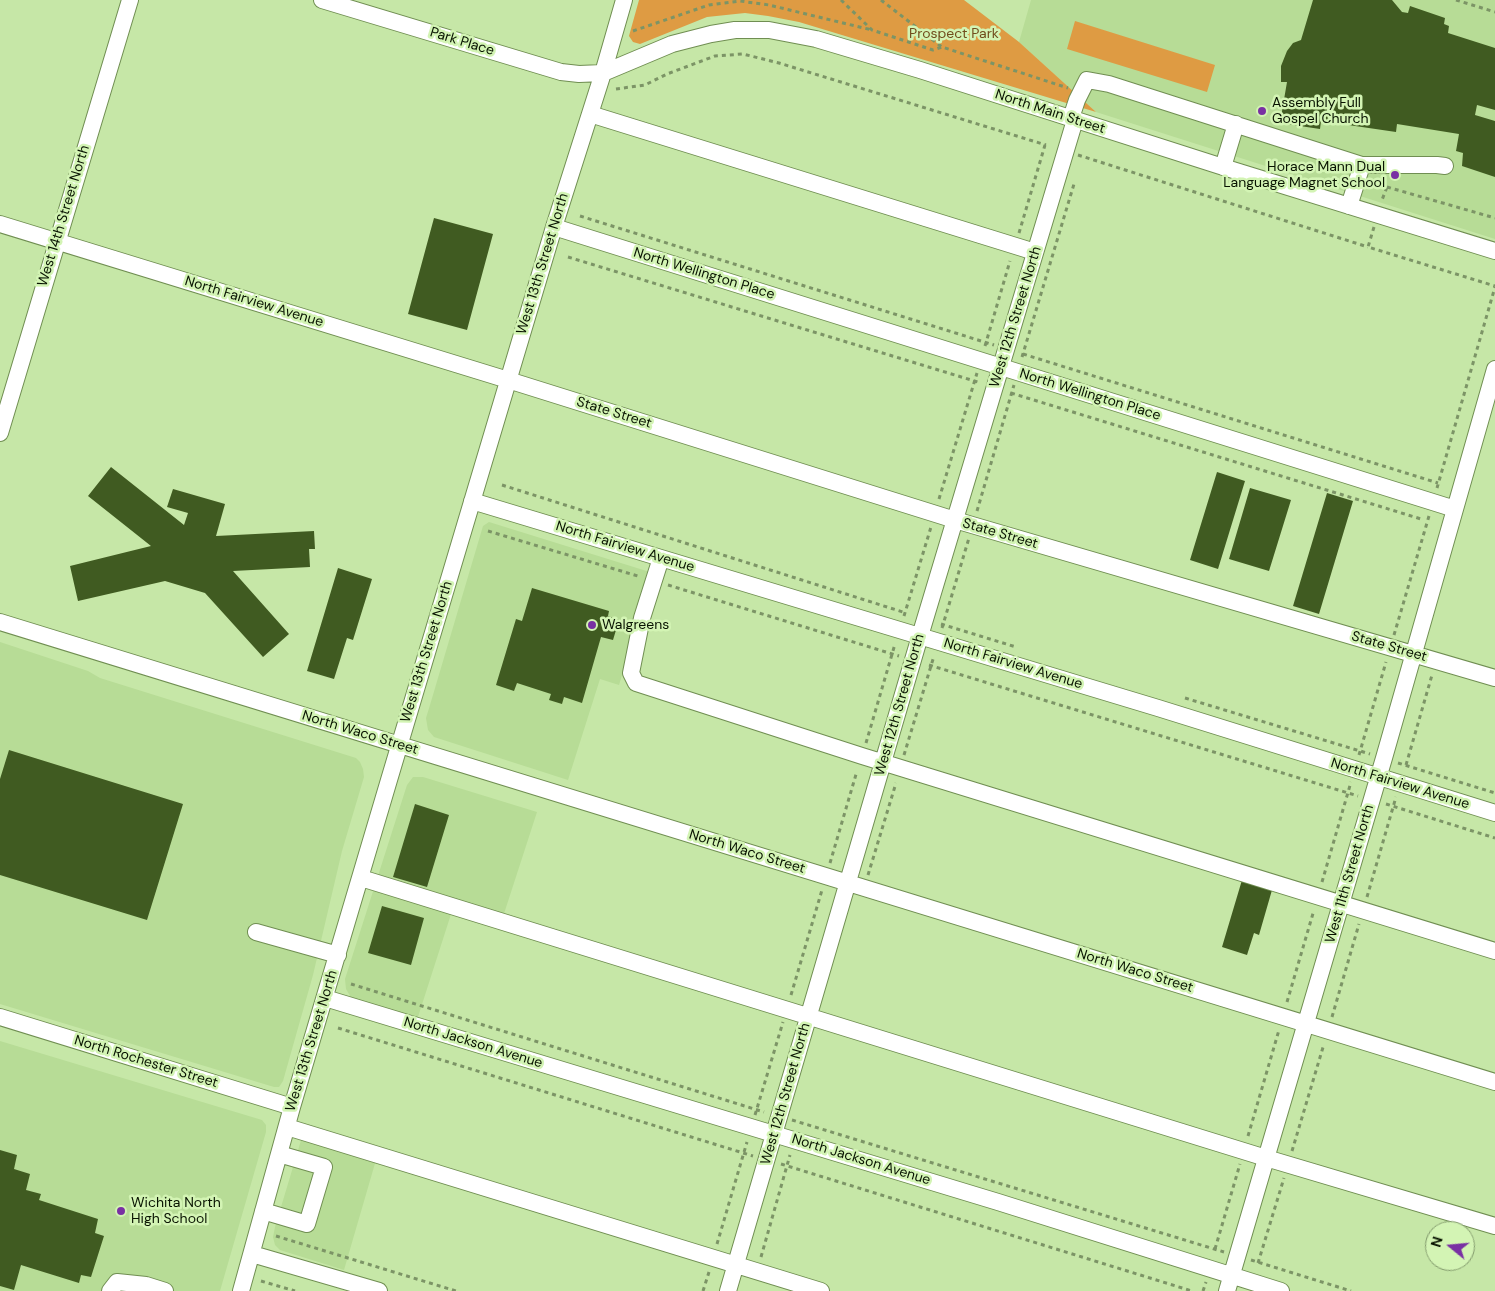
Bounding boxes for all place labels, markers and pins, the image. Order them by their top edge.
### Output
place label: Assembly Full Gospel Church [1272,95,1369,128]
marker: Assembly Full Gospel Church [1256,105,1268,117]
place label: Horace Mann Dual Language Magnet School [1223,159,1385,192]
marker: Horace Mann Dual Language Magnet School [1389,169,1401,181]
place label: Walgreens [602,617,669,633]
marker: Walgreens [586,619,598,631]
place label: Wichita North High School [131,1195,221,1228]
marker: Wichita North High School [115,1205,127,1217]

